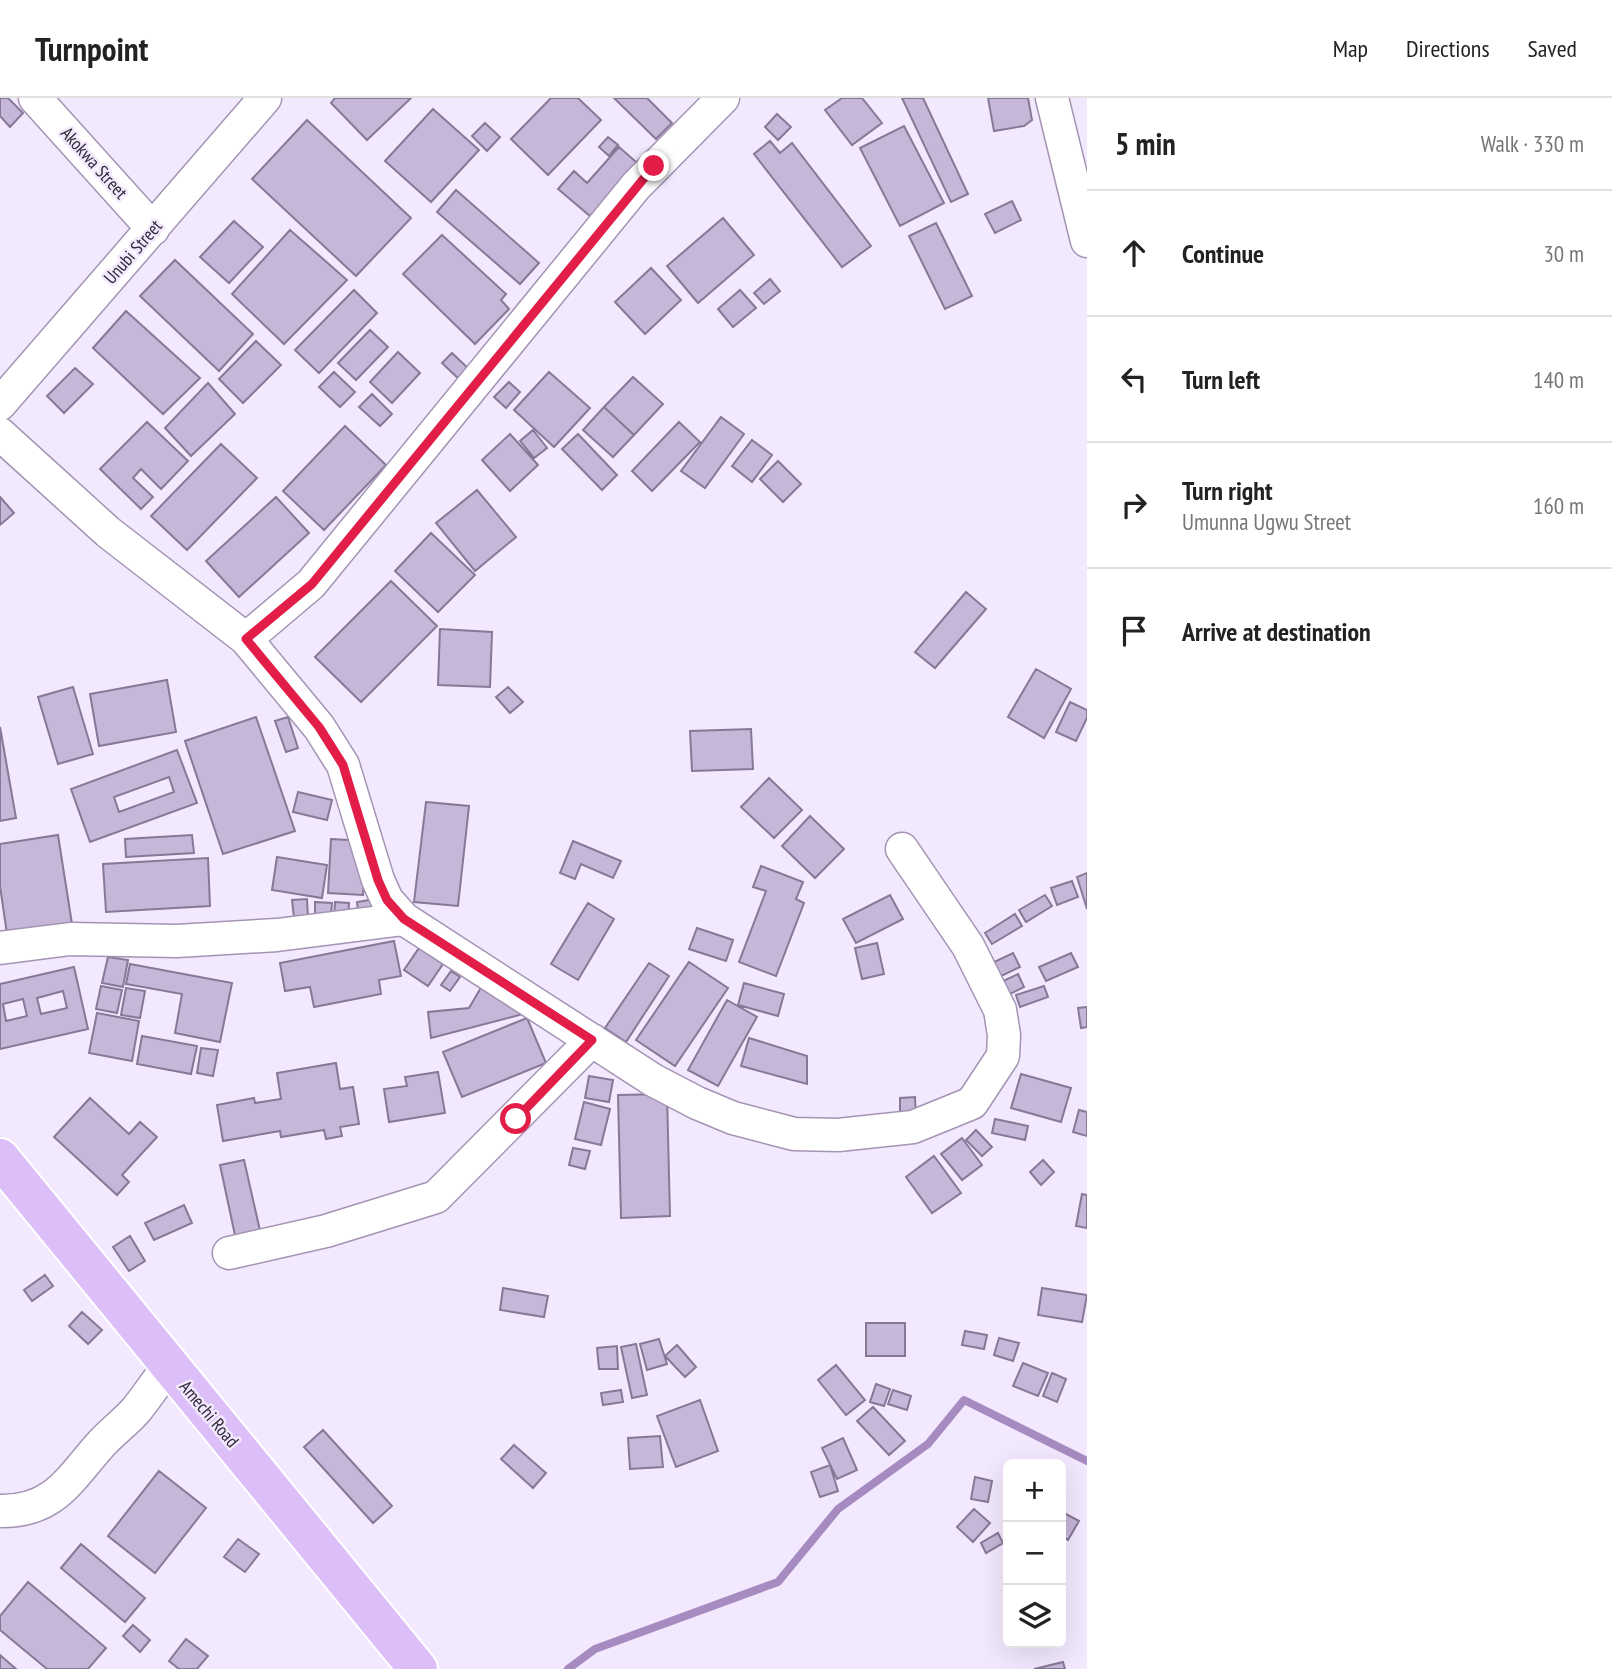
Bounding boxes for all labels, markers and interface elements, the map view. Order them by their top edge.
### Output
text: Turnpoint [35,27,148,70]
text: Map [1333,33,1368,64]
text: Directions [1406,33,1490,64]
text: Saved [1528,33,1577,64]
street label: Akokwa Street [56,122,133,203]
text: 5 min [1115,124,1176,163]
text: Walk · 330 m [1481,129,1584,158]
route end [638,150,669,181]
street label: Unubi Street [98,215,167,289]
icon: ahead [1115,234,1153,272]
text: Continue [1182,237,1264,270]
text: 30 m [1543,239,1584,268]
icon: left [1115,360,1153,398]
text: Turn left [1182,363,1260,396]
text: 140 m [1533,365,1584,394]
text: Turn right [1182,474,1273,507]
icon: right [1115,486,1153,524]
text: 160 m [1533,491,1584,520]
text: Umunna Ugwu Street [1182,507,1351,536]
icon: arrive [1115,612,1153,650]
text: Arrive at destination [1182,615,1371,648]
route start [500,1103,531,1134]
street label: Amechi Road [175,1376,244,1452]
map controls [1003,1459,1066,1648]
button: + [1003,1459,1066,1522]
button: − [1003,1522,1066,1585]
button: layers [1003,1585,1066,1648]

